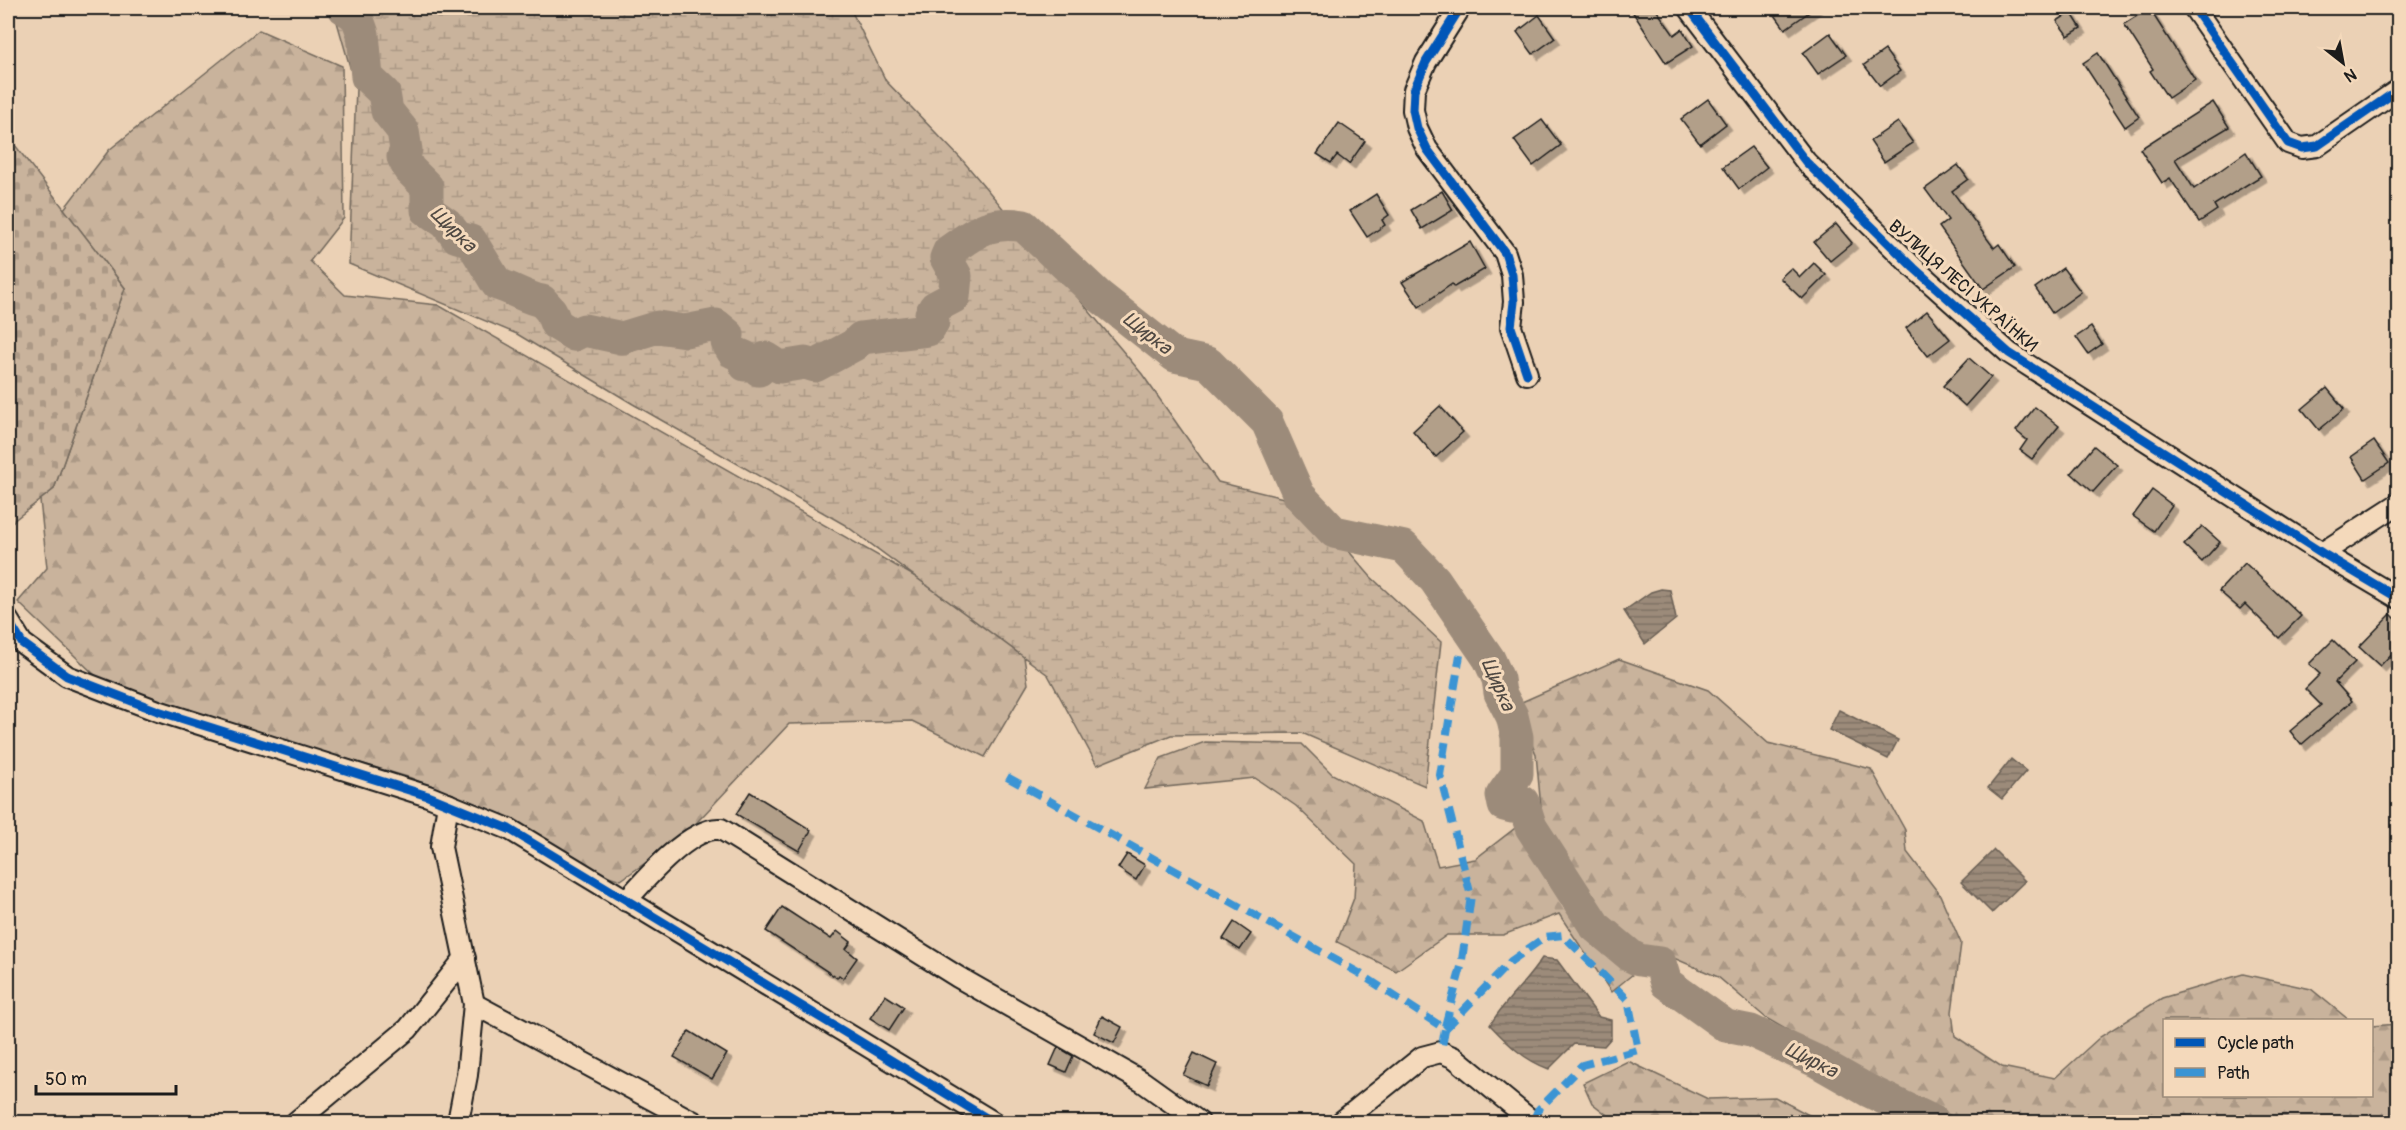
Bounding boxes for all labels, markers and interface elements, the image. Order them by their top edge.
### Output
north arrow [2313,33,2373,93]
text: N [2340,64,2360,86]
water label: Щирка [424,201,483,259]
street label: ВУЛИЦЯ ЛЕСІ УКРАЇНКИ [1884,215,2043,357]
water label: Щирка [1117,306,1178,361]
water label: Щирка [1475,653,1521,716]
legend [2163,1019,2373,1097]
text: Cycle path [2217,1032,2294,1055]
water label: Щирка [1780,1037,1843,1084]
scale bar [36,1058,176,1096]
text: Path [2217,1062,2250,1085]
text: 50 m [45,1068,87,1091]

